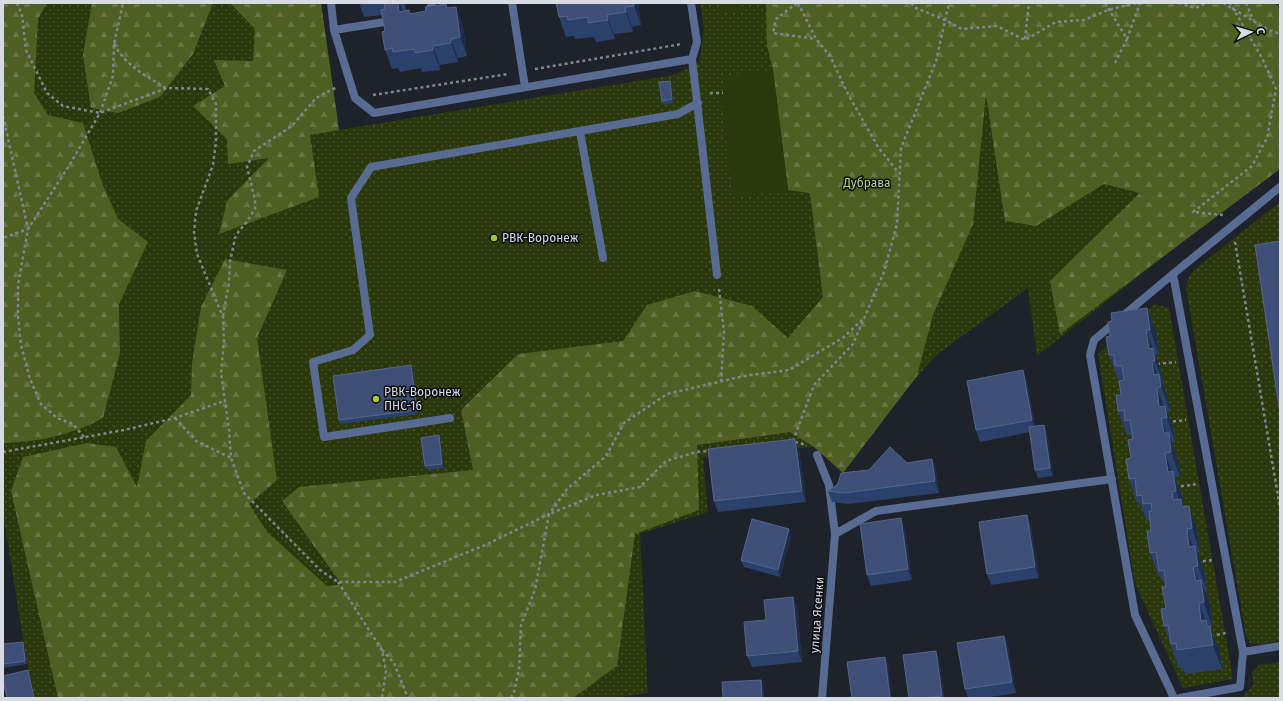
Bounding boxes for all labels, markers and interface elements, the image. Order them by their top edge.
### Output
north arrow [1231,12,1271,52]
text: С [1254,27,1267,36]
park label: Дубрава [843,176,890,190]
place label: РВК-Воронеж [502,231,579,245]
marker: РВК-Воронеж [489,233,499,243]
place label: РВК-Воронеж ПНС-16 [384,385,461,413]
marker: РВК-Воронеж ПНС-16 [371,394,381,404]
street label: улица Ясенки [807,576,827,654]

